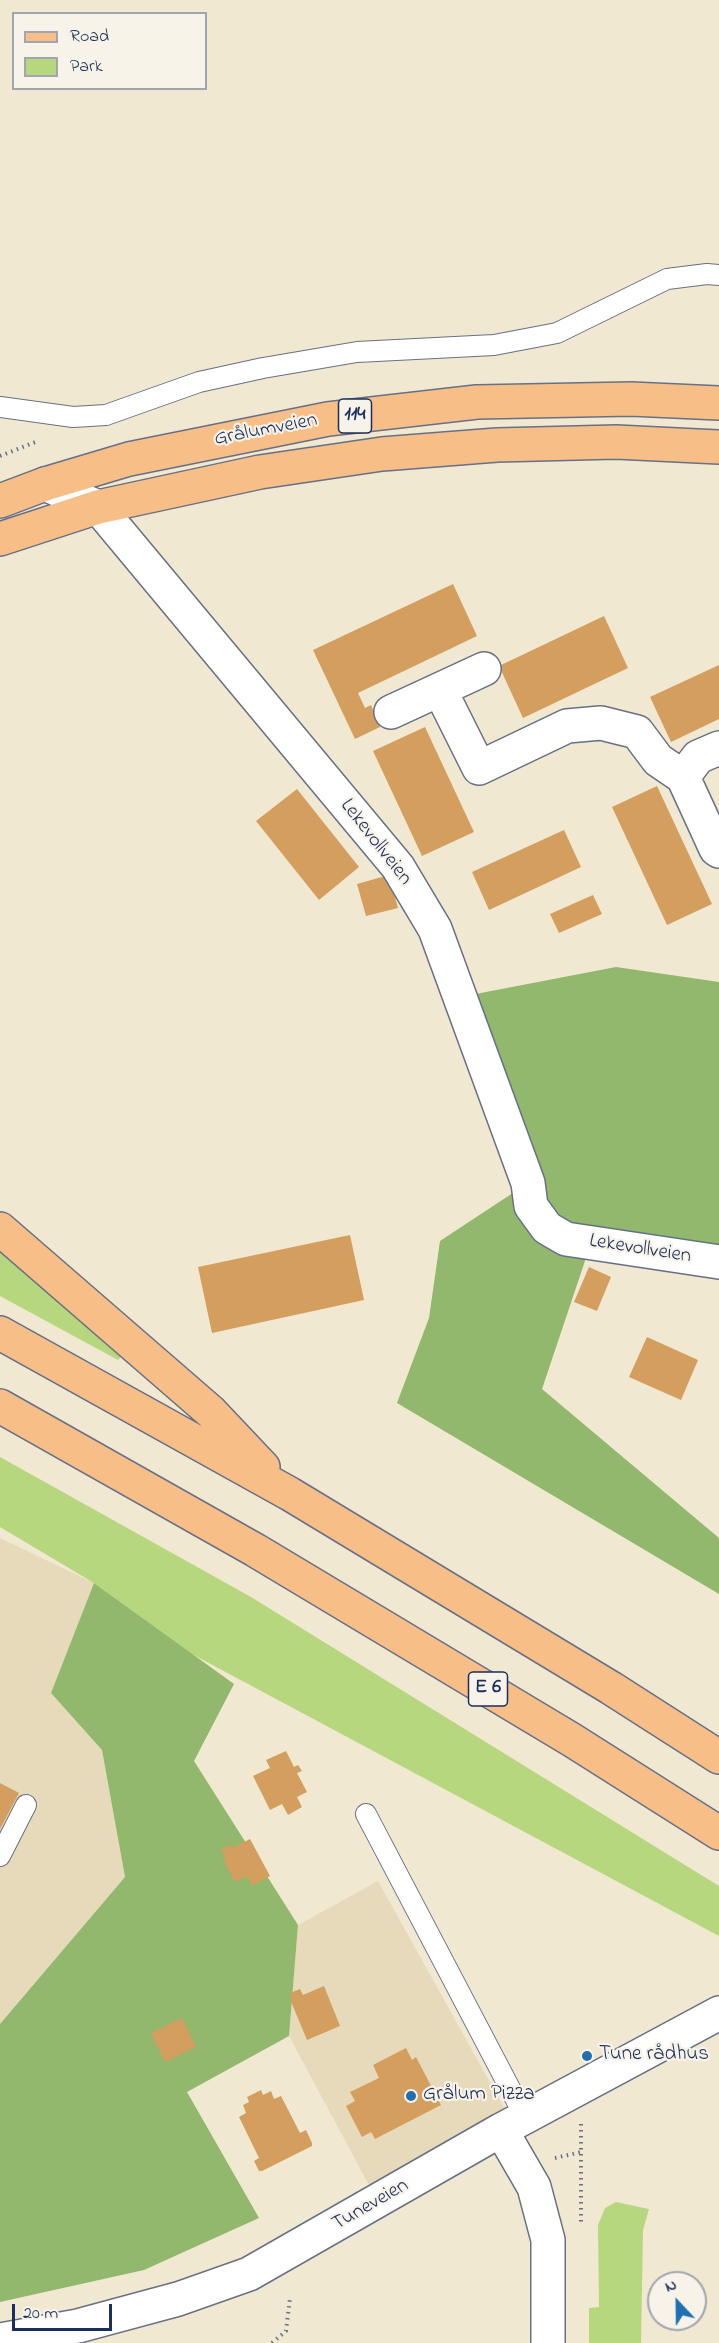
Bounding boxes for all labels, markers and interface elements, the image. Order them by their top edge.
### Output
legend [12,12,207,90]
text: Road [70,24,109,50]
text: Park [70,54,103,80]
road number: 114 [338,399,372,433]
street label: Grålumveien [212,409,320,453]
street label: Lekevollveien [333,795,417,891]
street label: Lekevollveien [587,1230,693,1270]
road number: E 6 [468,1672,508,1706]
place label: Tune rådhus [599,2043,709,2069]
marker: Tune rådhus [580,2049,594,2063]
place label: Grålum Pizza [423,2083,535,2109]
marker: Grålum Pizza [404,2089,418,2103]
street label: Tuneveien [328,2174,414,2238]
north arrow [647,2271,707,2331]
text: N [661,2273,681,2299]
scale bar [15,2292,116,2330]
text: 20 m [23,2301,58,2327]

